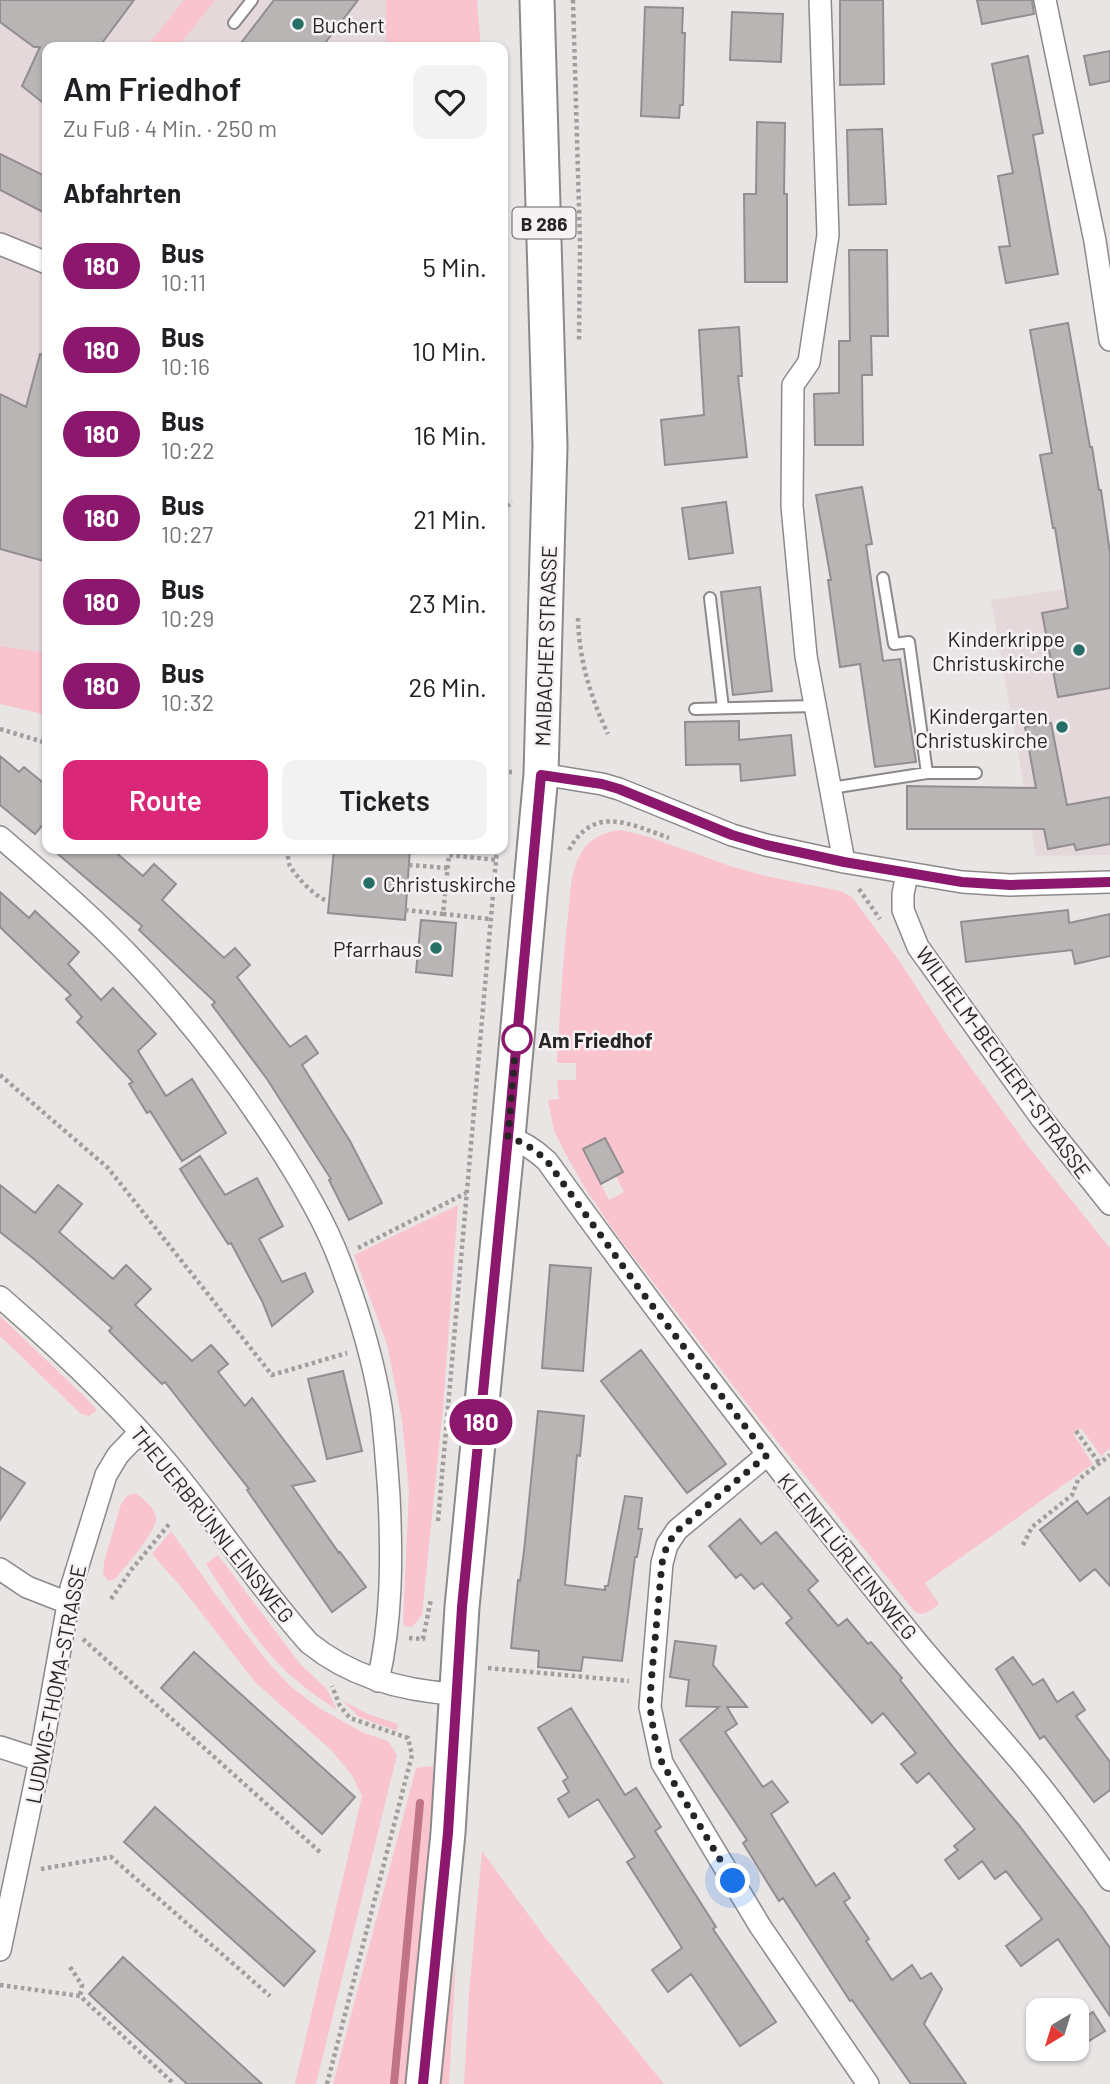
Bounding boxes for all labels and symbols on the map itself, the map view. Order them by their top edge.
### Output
place label: Buchert [312,12,385,37]
marker: Buchert [290,16,306,32]
road number: B 286 [512,208,576,238]
street label: MAIBACHER STRASSE [529,545,561,747]
place label: Kinderkrippe Christuskirche [932,626,1065,675]
marker: Kinderkrippe Christuskirche [1071,642,1087,658]
place label: Kindergarten Christuskirche [915,703,1048,752]
marker: Kindergarten Christuskirche [1054,719,1070,735]
place label: Christuskirche [383,871,516,896]
marker: Christuskirche [361,875,377,891]
place label: Pfarrhaus [333,936,422,961]
marker: Pfarrhaus [428,940,444,956]
street label: WILHELM-BECHERT-STRASSE [911,941,1097,1183]
marker: Am Friedhof [502,1024,532,1054]
place label: Am Friedhof [538,1027,653,1052]
line badge: 180 [441,1399,521,1445]
street label: THEUERBRÜNNLEINSWEG [126,1421,300,1627]
street label: KLEINFLÜRLEINSWEG [773,1468,923,1644]
street label: LUDWIG-THOMA-STRASSE [20,1562,90,1806]
your location [715,1863,750,1898]
north arrow [1026,1998,1088,2062]

